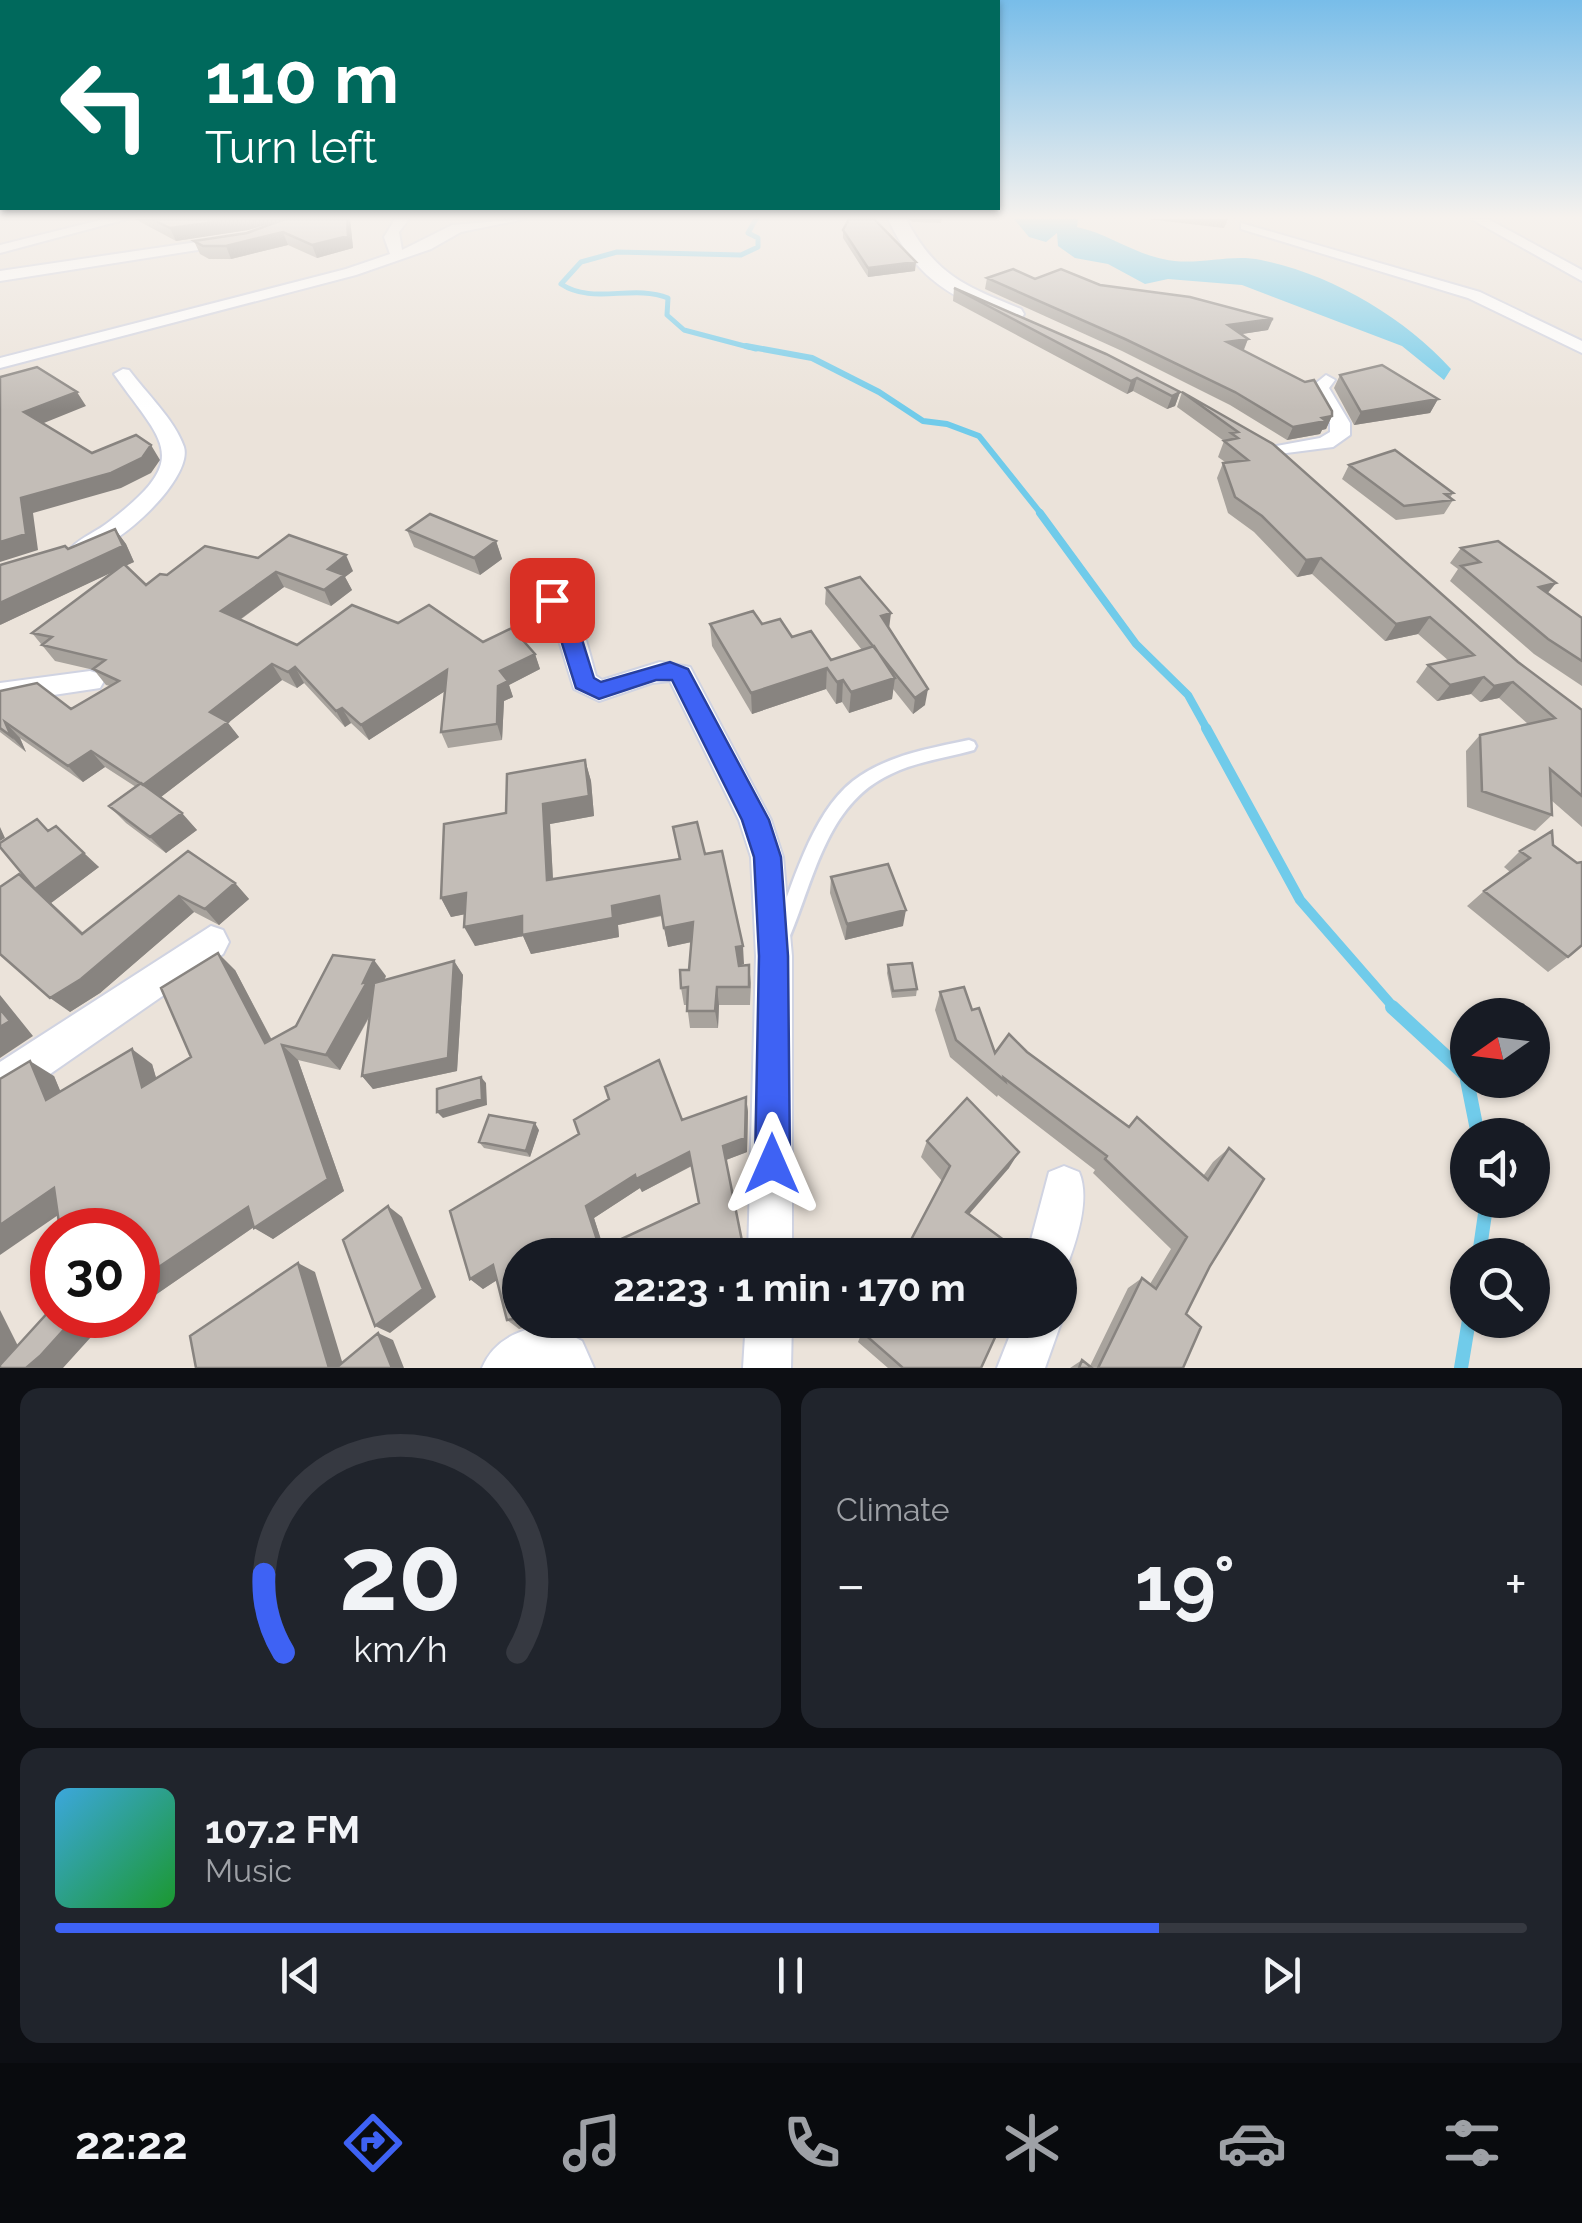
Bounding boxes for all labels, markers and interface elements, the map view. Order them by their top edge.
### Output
text: 110 m [205,37,399,119]
icon: left [40,40,170,170]
text: Turn left [205,121,377,174]
pin [510,558,595,643]
icon: arrive [525,573,580,628]
north arrow [1450,998,1550,1098]
map controls [1450,998,1550,1338]
position arrow [720,1112,824,1216]
button: sound [1450,1118,1550,1218]
speed limit sign: 30 [30,1208,160,1338]
button: search [1450,1238,1550,1338]
text: 22:23 · 1 min · 170 m [613,1265,966,1310]
text: Climate [836,1491,950,1528]
text: 20 [339,1512,462,1634]
text: 19° [1135,1539,1235,1628]
text: − [836,1552,866,1617]
text: + [1504,1552,1527,1617]
text: km/h [353,1628,448,1670]
text: 107.2 FM [205,1807,360,1852]
text: Music [205,1852,292,1889]
icon: previous [273,1948,328,2003]
icon: pause [763,1948,818,2003]
icon: next [1254,1948,1309,2003]
icon: directions [338,2108,408,2178]
icon: music [557,2108,627,2178]
icon: phone [777,2108,847,2178]
icon: climate [997,2108,1067,2178]
icon: car [1217,2108,1287,2178]
icon: filters [1437,2108,1507,2178]
text: 22:22 [75,2117,188,2170]

